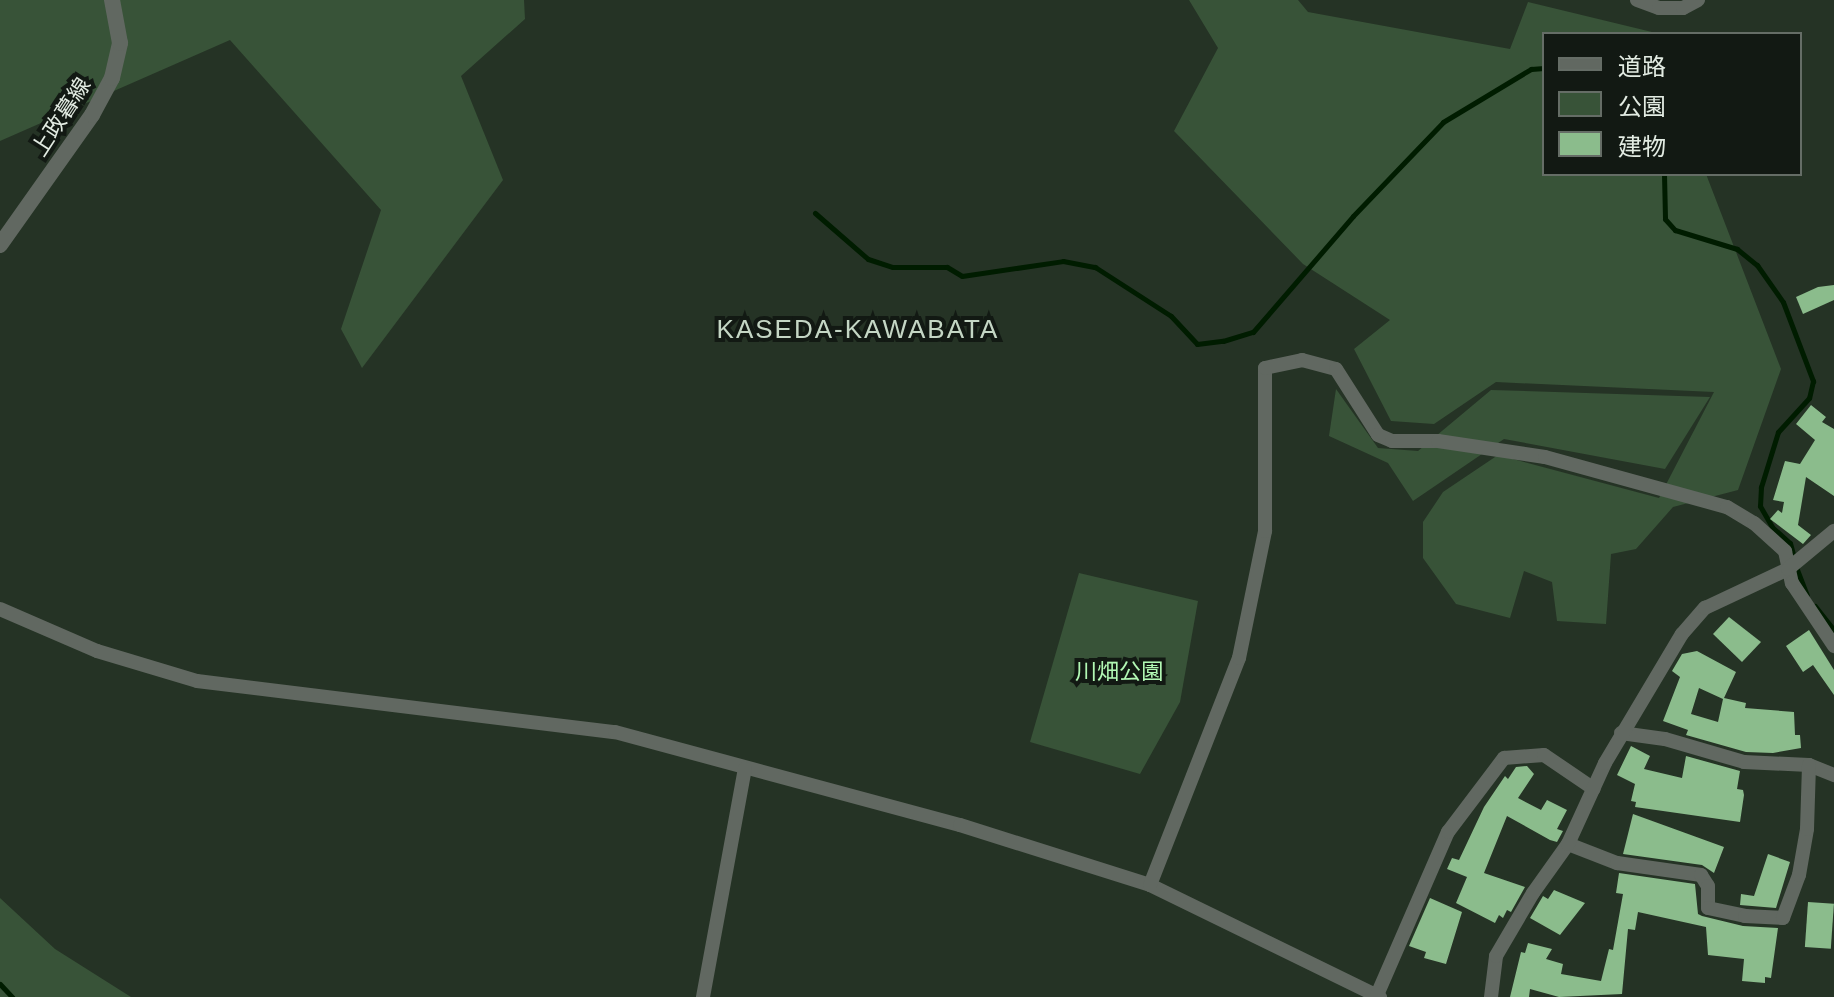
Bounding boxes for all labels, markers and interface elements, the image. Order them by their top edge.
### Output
legend [1542,32,1802,176]
text: 道路 [1618,53,1666,80]
street label: 上政暮線 [26,73,96,161]
text: 公園 [1618,93,1666,120]
text: 建物 [1618,133,1666,160]
district label: KASEDA-KAWABATA [717,314,999,346]
park label: 川畑公園 [1075,659,1163,685]

